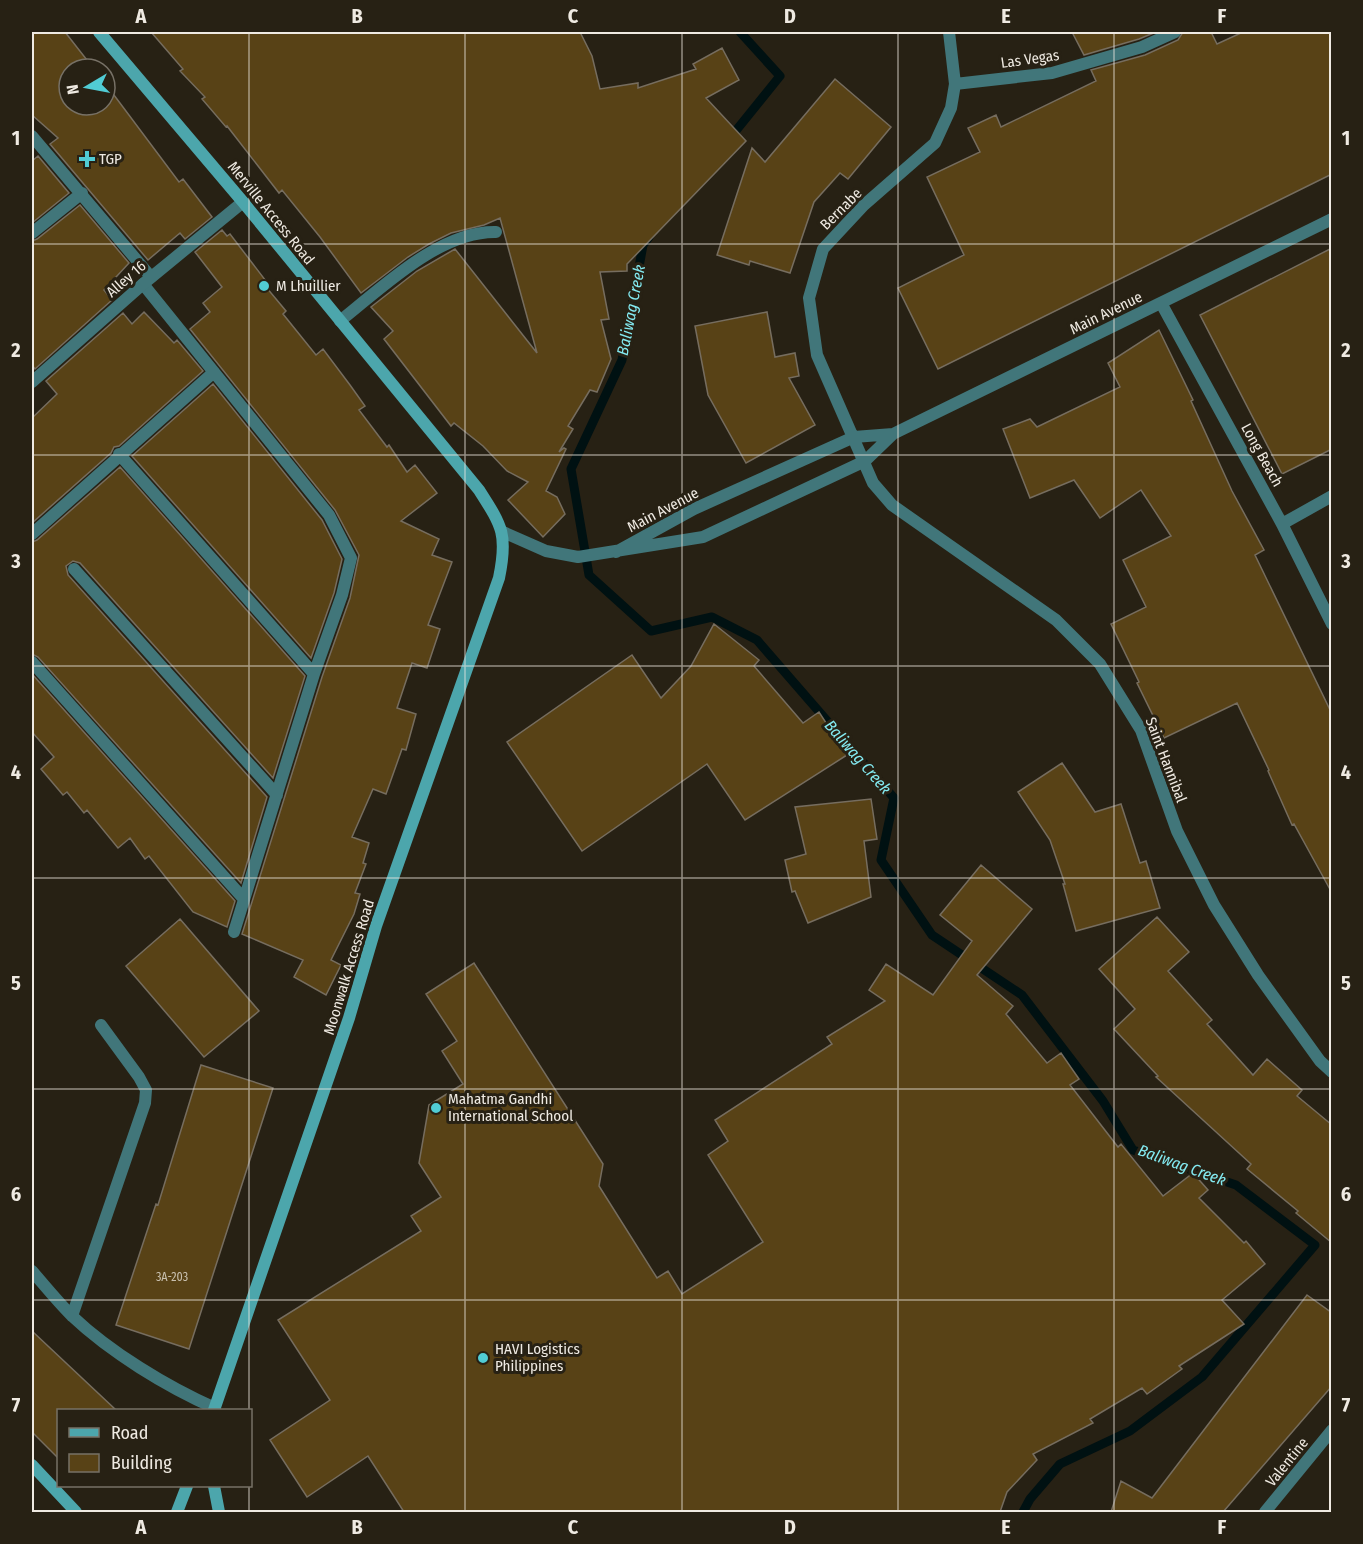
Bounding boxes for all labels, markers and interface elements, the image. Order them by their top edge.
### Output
text: A [135,4,148,28]
text: B [351,4,363,28]
text: C [568,4,579,28]
text: D [784,4,796,28]
text: E [1001,4,1011,28]
text: F [1218,4,1227,28]
street label: Las Vegas [1000,46,1060,72]
north arrow [57,57,117,117]
text: N [63,83,83,96]
text: 1 [12,126,20,150]
text: 1 [1342,126,1350,150]
place label: TGP [99,150,122,168]
marker: TGP [80,152,94,166]
street label: Merville Access Road [224,158,318,268]
street label: Bernabe [816,184,866,234]
street label: Alley 16 [103,257,149,301]
water label: Baliwag Creek [613,263,649,357]
place label: M Lhuillier [276,277,341,295]
marker: M Lhuillier [257,279,271,293]
street label: Main Avenue [1067,288,1145,338]
text: 2 [10,338,21,362]
text: 2 [1340,338,1351,362]
street label: Long Beach [1237,420,1287,490]
street label: Main Avenue [624,484,702,536]
text: 3 [10,549,21,573]
text: 3 [1340,549,1351,573]
street label: Saint Hannibal [1141,715,1191,805]
water label: Baliwag Creek [821,716,895,798]
text: 4 [11,760,21,784]
text: 4 [1341,760,1351,784]
street label: Moonwalk Access Road [320,897,378,1037]
text: 5 [11,971,21,995]
text: 5 [1341,971,1351,995]
place label: Mahatma Gandhi International School [448,1090,573,1125]
marker: Mahatma Gandhi International School [429,1101,443,1115]
water label: Baliwag Creek [1136,1140,1229,1190]
text: 6 [11,1182,21,1206]
text: 6 [1341,1182,1351,1206]
house number: 3A-203 [156,1270,188,1284]
place label: HAVI Logistics Philippines [495,1340,580,1375]
marker: HAVI Logistics Philippines [476,1351,490,1365]
text: 7 [12,1393,21,1417]
text: 7 [1342,1393,1351,1417]
legend [57,1409,252,1487]
text: Road [111,1422,148,1444]
street label: Valentine [1262,1434,1312,1490]
text: Building [111,1452,172,1474]
text: A [135,1515,148,1539]
text: B [351,1515,363,1539]
text: C [568,1515,579,1539]
text: D [784,1515,796,1539]
text: E [1001,1515,1011,1539]
text: F [1218,1515,1227,1539]

